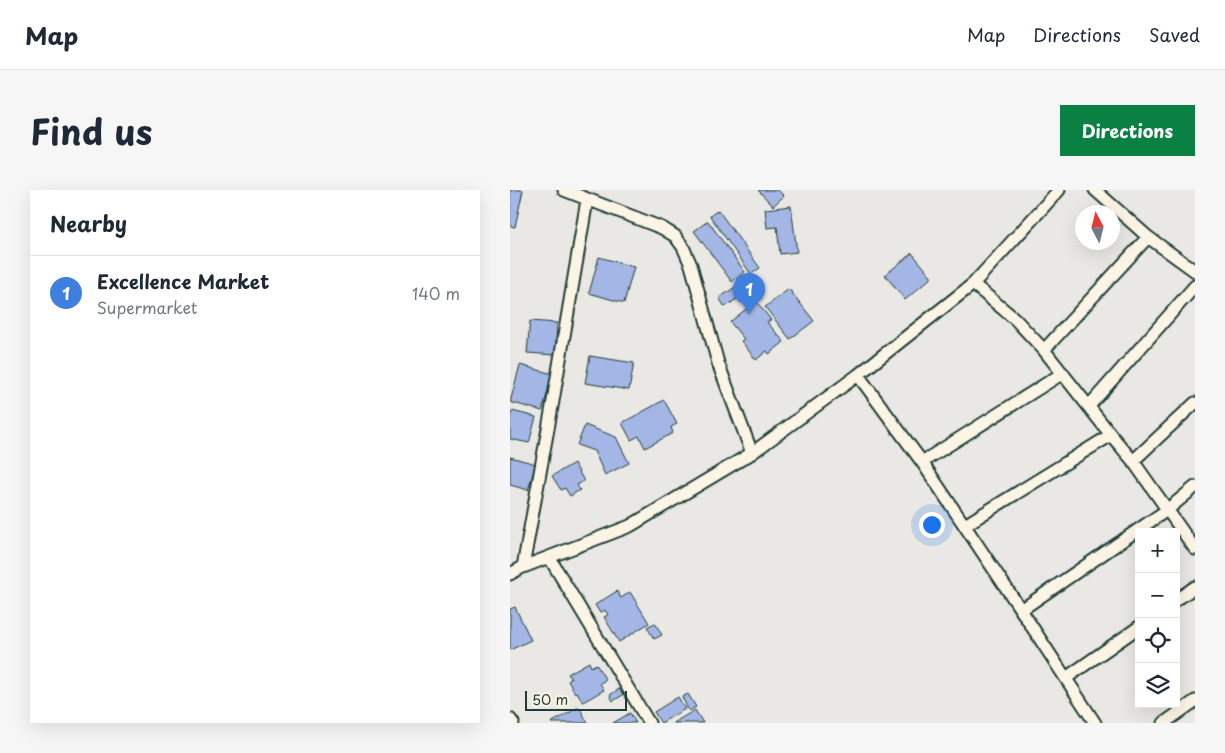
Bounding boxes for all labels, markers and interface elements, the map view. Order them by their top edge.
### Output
text: Map [25,17,78,53]
text: Map [967,21,1005,48]
text: Directions [1033,21,1121,48]
text: Saved [1149,21,1200,48]
text: Find us [30,104,152,157]
button: Directions [1060,105,1195,156]
north arrow [1075,205,1120,250]
text: Nearby [50,207,127,239]
text: Excellence Market [97,267,269,295]
pin: 1 [733,273,765,314]
text: 1 [62,281,70,305]
text: 140 m [412,281,460,305]
text: Supermarket [97,295,197,319]
your location [919,512,945,538]
map controls [1135,528,1180,708]
button: + [1135,528,1180,573]
button: − [1135,573,1180,618]
button: locate [1135,618,1180,663]
button: layers [1135,663,1180,708]
scale bar [525,688,628,711]
text: 50 m [532,689,568,710]

